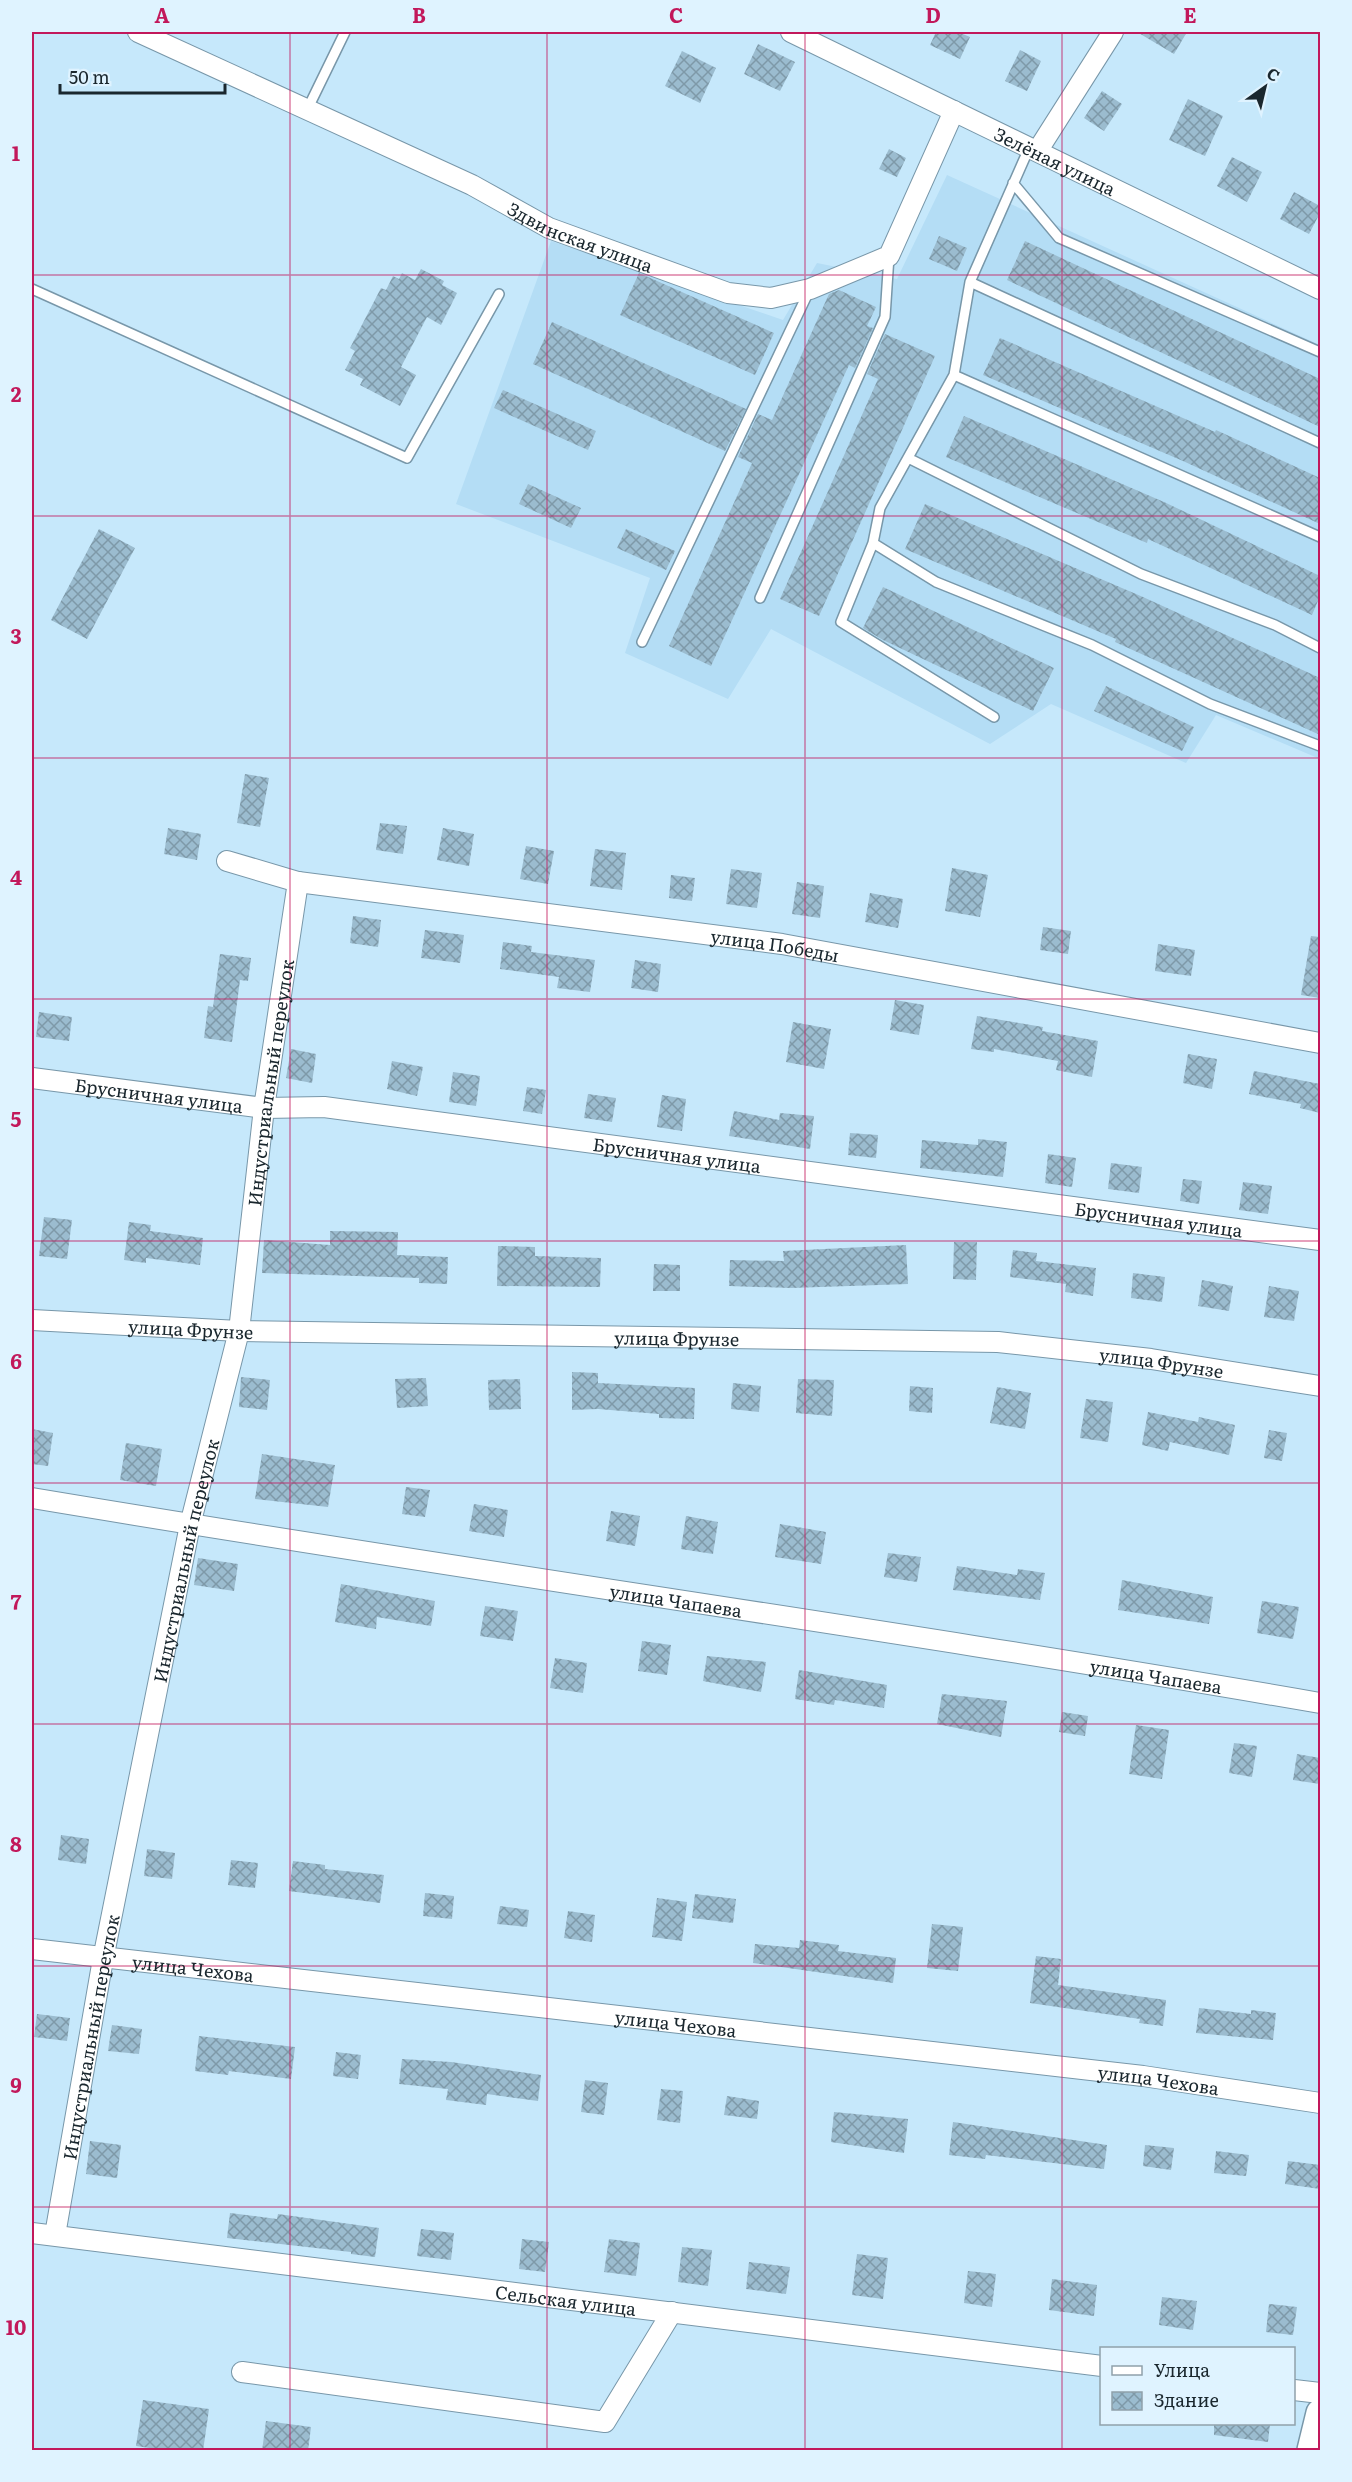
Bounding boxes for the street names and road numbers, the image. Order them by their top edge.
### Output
street label: Зелёная улица [990,120,1121,202]
street label: Здвинская улица [503,194,657,278]
street label: улица Победы [709,921,841,968]
street label: Индустриальный переулок [240,957,300,1208]
street label: Брусничная улица [73,1070,245,1119]
street label: Брусничная улица [591,1130,763,1179]
street label: Брусничная улица [1073,1194,1245,1243]
street label: улица Фрунзе [128,1312,254,1345]
street label: улица Фрунзе [614,1323,739,1352]
street label: улица Фрунзе [1098,1340,1226,1384]
street label: Индустриальный переулок [145,1435,225,1685]
street label: улица Чапаева [608,1576,744,1623]
street label: улица Чапаева [1088,1651,1224,1700]
street label: Индустриальный переулок [55,1911,125,2162]
street label: улица Чехова [131,1947,256,1988]
street label: улица Чехова [613,2002,738,2043]
street label: улица Чехова [1096,2057,1221,2101]
street label: Сельская улица [494,2277,638,2322]

